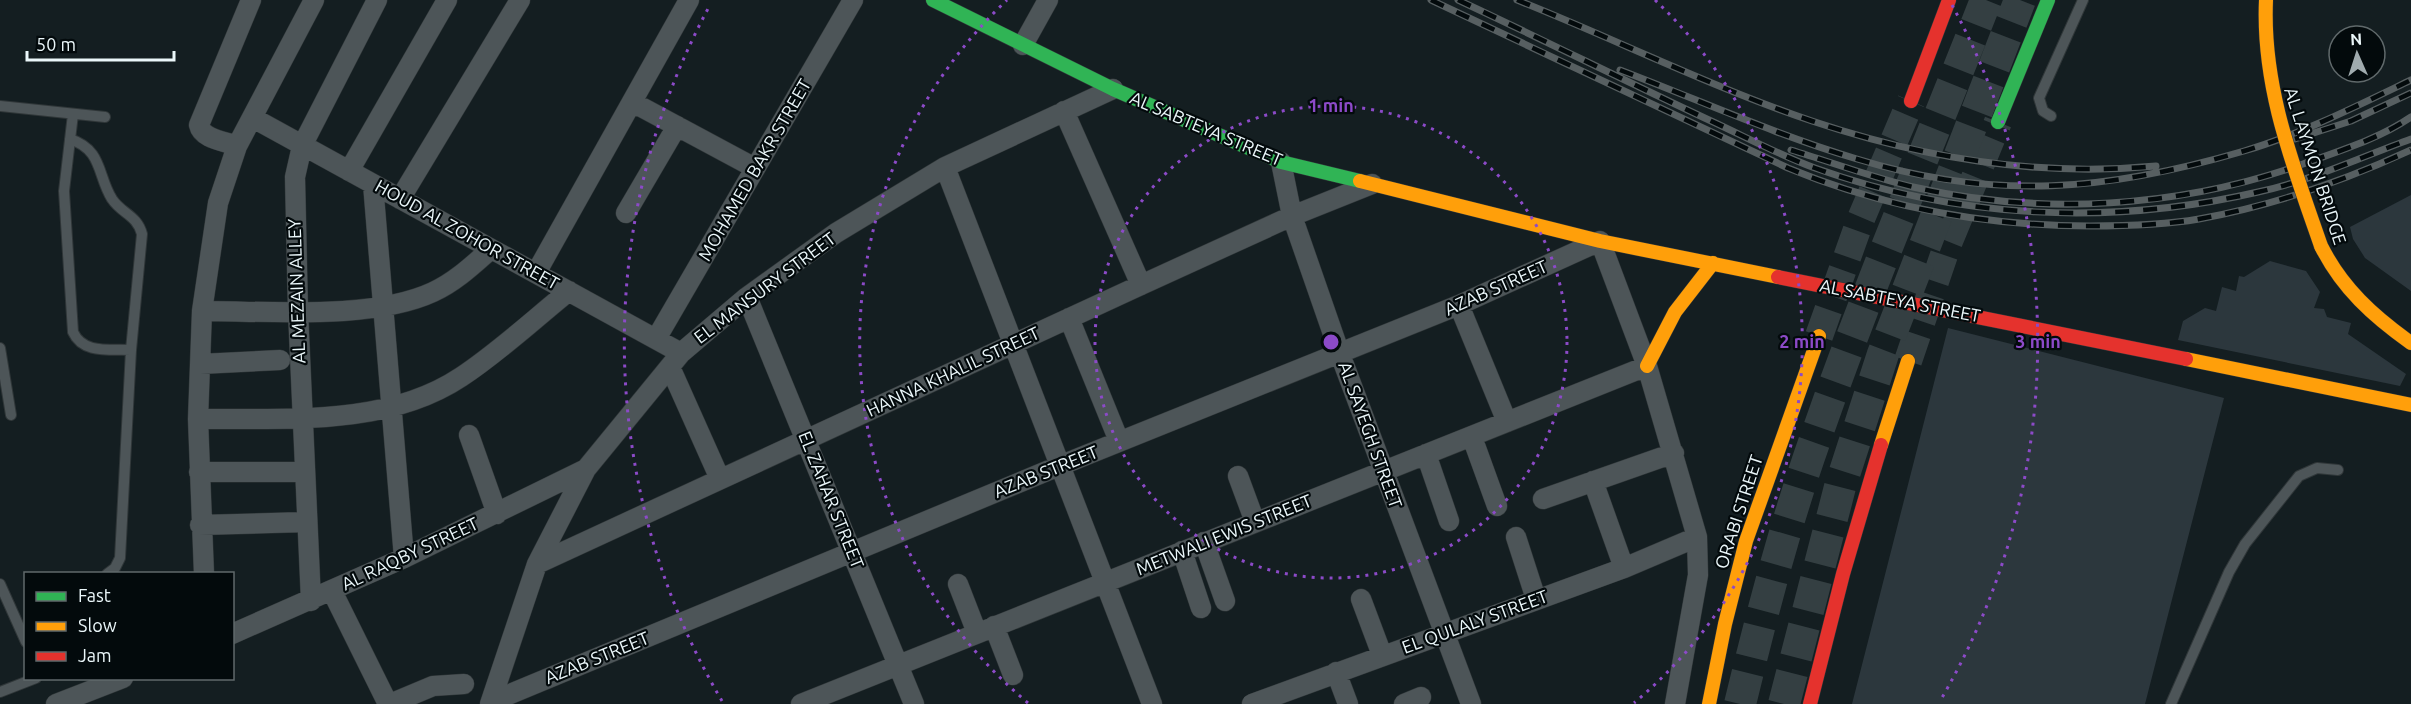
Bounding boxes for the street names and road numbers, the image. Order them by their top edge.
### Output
street label: MOHAMED BAKR STREET [694,75,814,264]
street label: AL LAYMON BRIDGE [2281,85,2351,247]
street label: AL SABTEYA STREET [1127,87,1286,169]
street label: HOUD AL ZOHOR STREET [372,175,563,293]
street label: AL MEZAIN ALLEY [283,218,309,364]
street label: EL MANSURY STREET [690,228,839,347]
street label: AZAB STREET [1441,255,1550,319]
street label: AL SABTEYA STREET [1818,275,1982,325]
street label: HANNA KHALIL STREET [863,322,1042,420]
street label: AL SAYEGH STREET [1335,359,1407,511]
street label: EL ZAHAR STREET [795,428,869,571]
street label: AZAB STREET [991,441,1101,501]
street label: ORABI STREET [1710,452,1766,571]
street label: METWALI EWIS STREET [1133,490,1314,579]
street label: AL RAQBY STREET [338,513,482,594]
street label: EL QULALY STREET [1399,585,1551,658]
street label: AZAB STREET [542,627,652,687]

